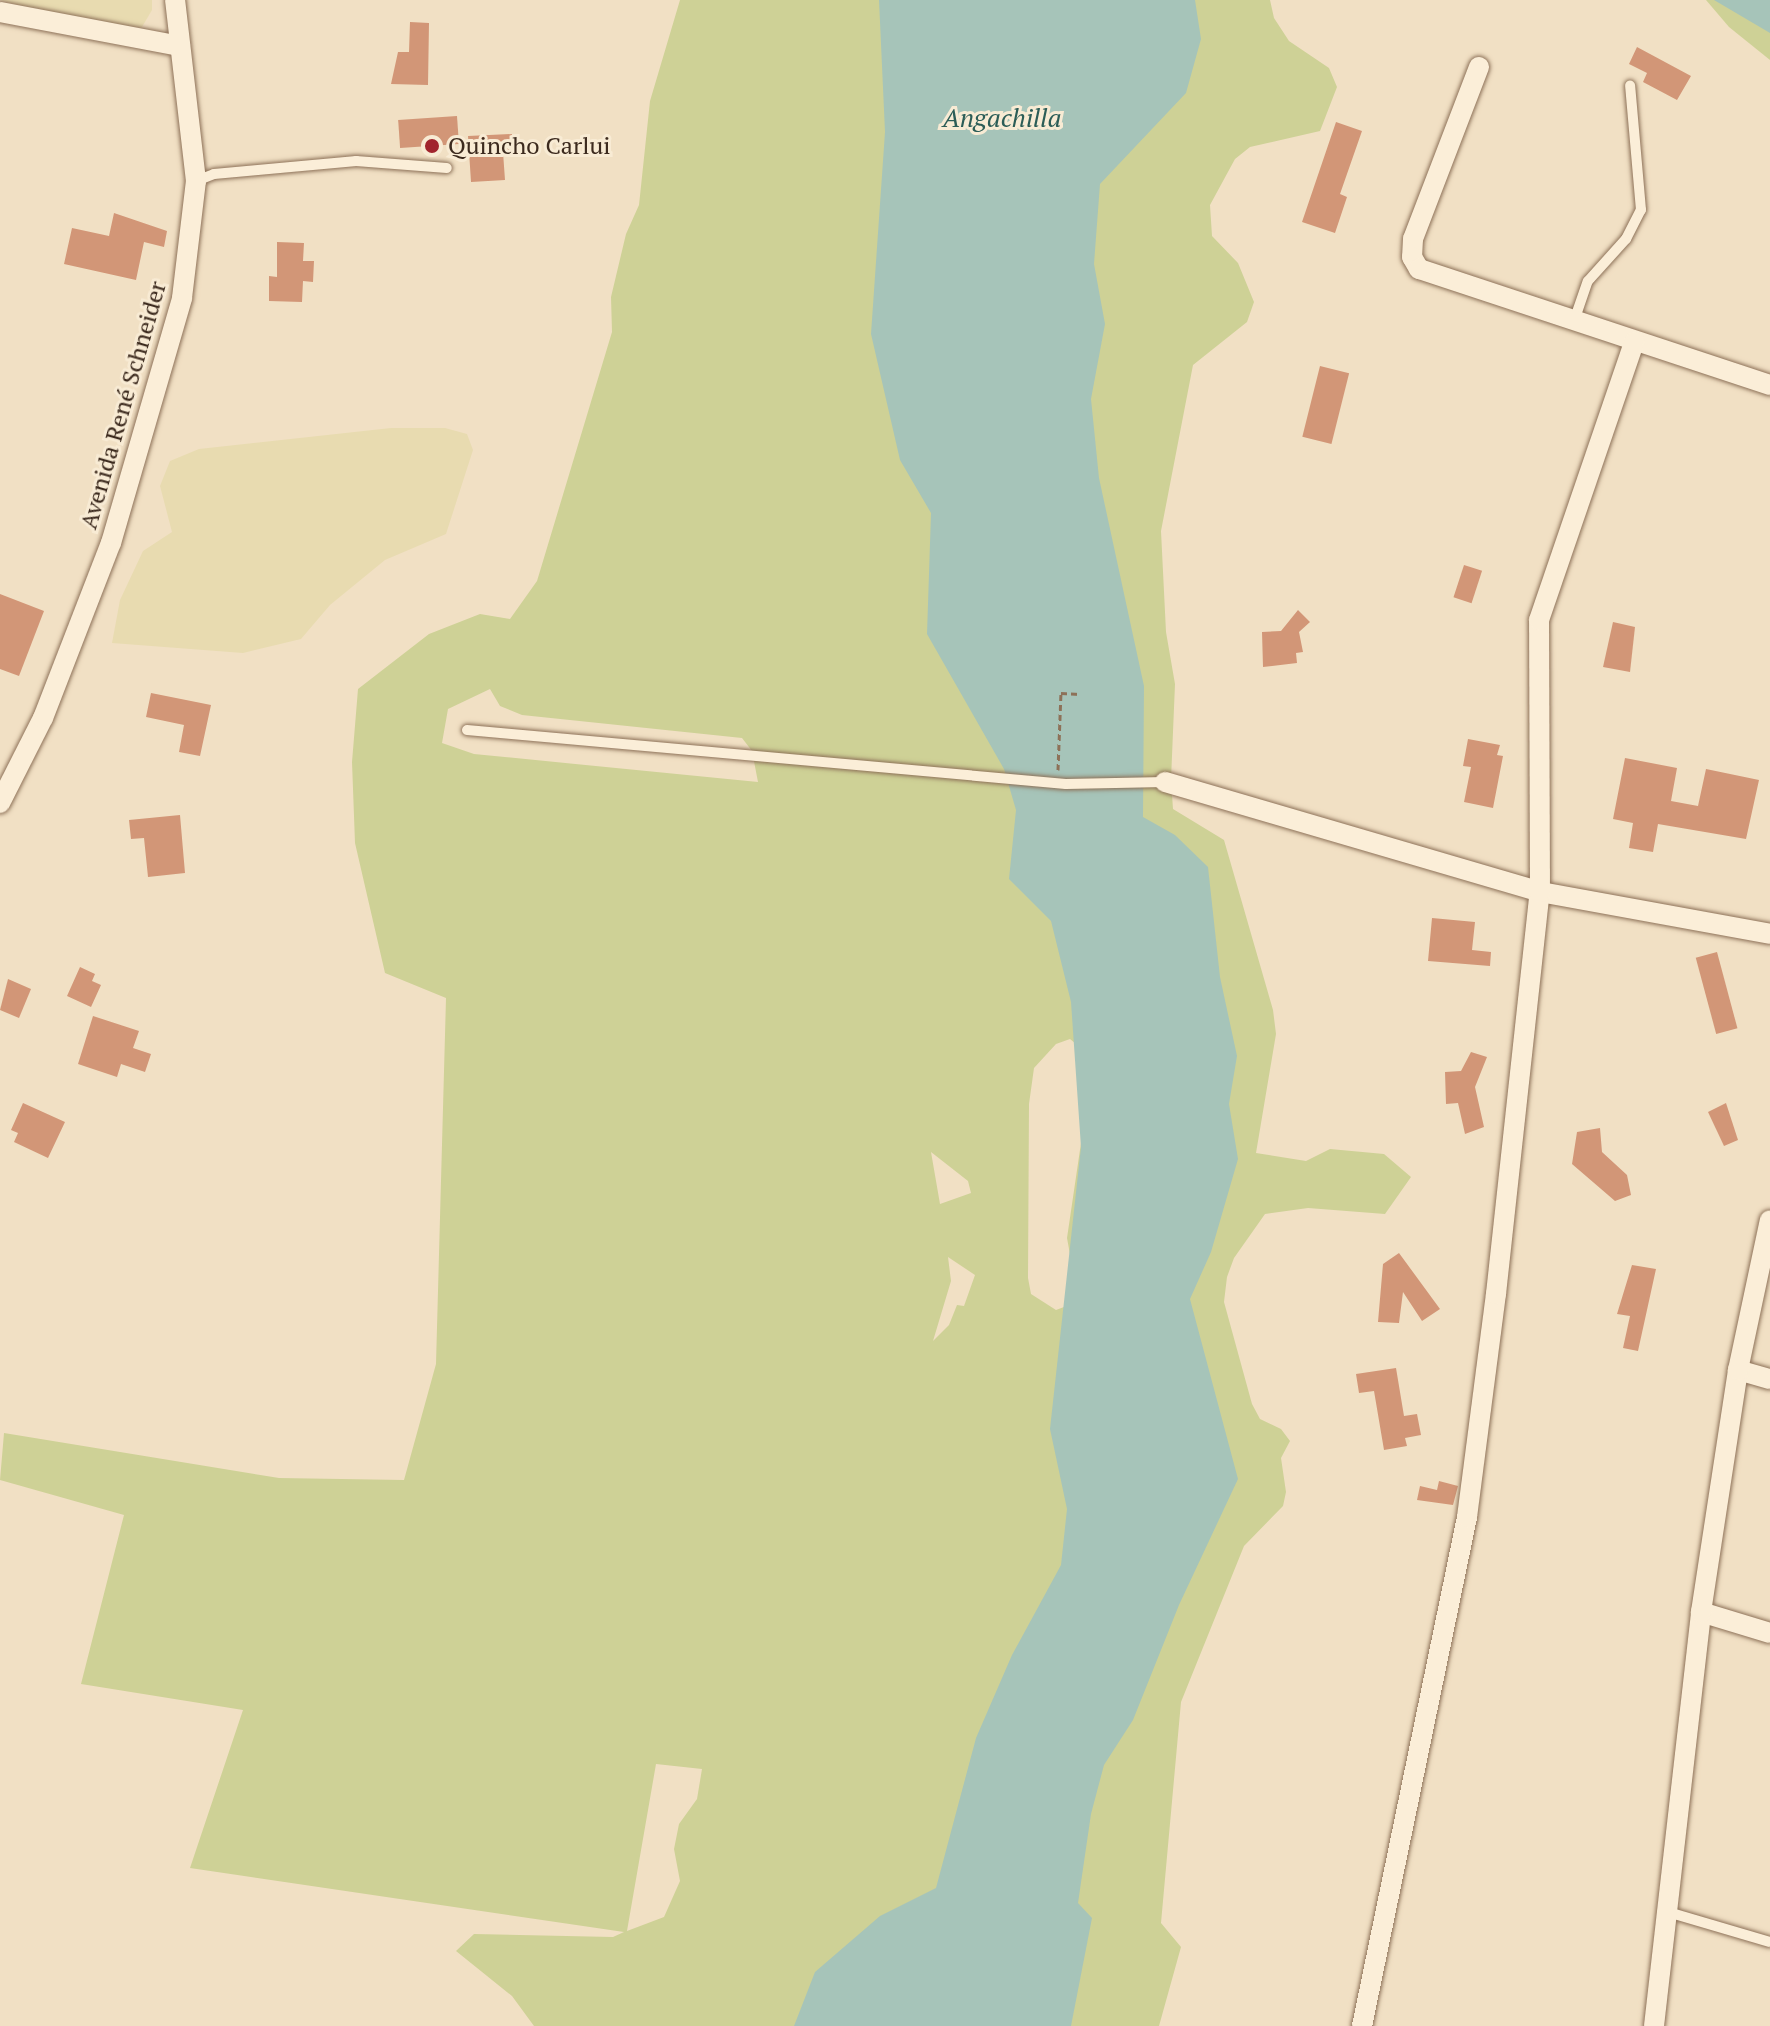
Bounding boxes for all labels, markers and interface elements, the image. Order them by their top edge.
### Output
water label: Angachilla [943,102,1061,134]
place label: Quincho Carlui [448,132,610,160]
marker: Quincho Carlui [423,137,441,155]
street label: Avenida René Schneider [74,278,172,532]

